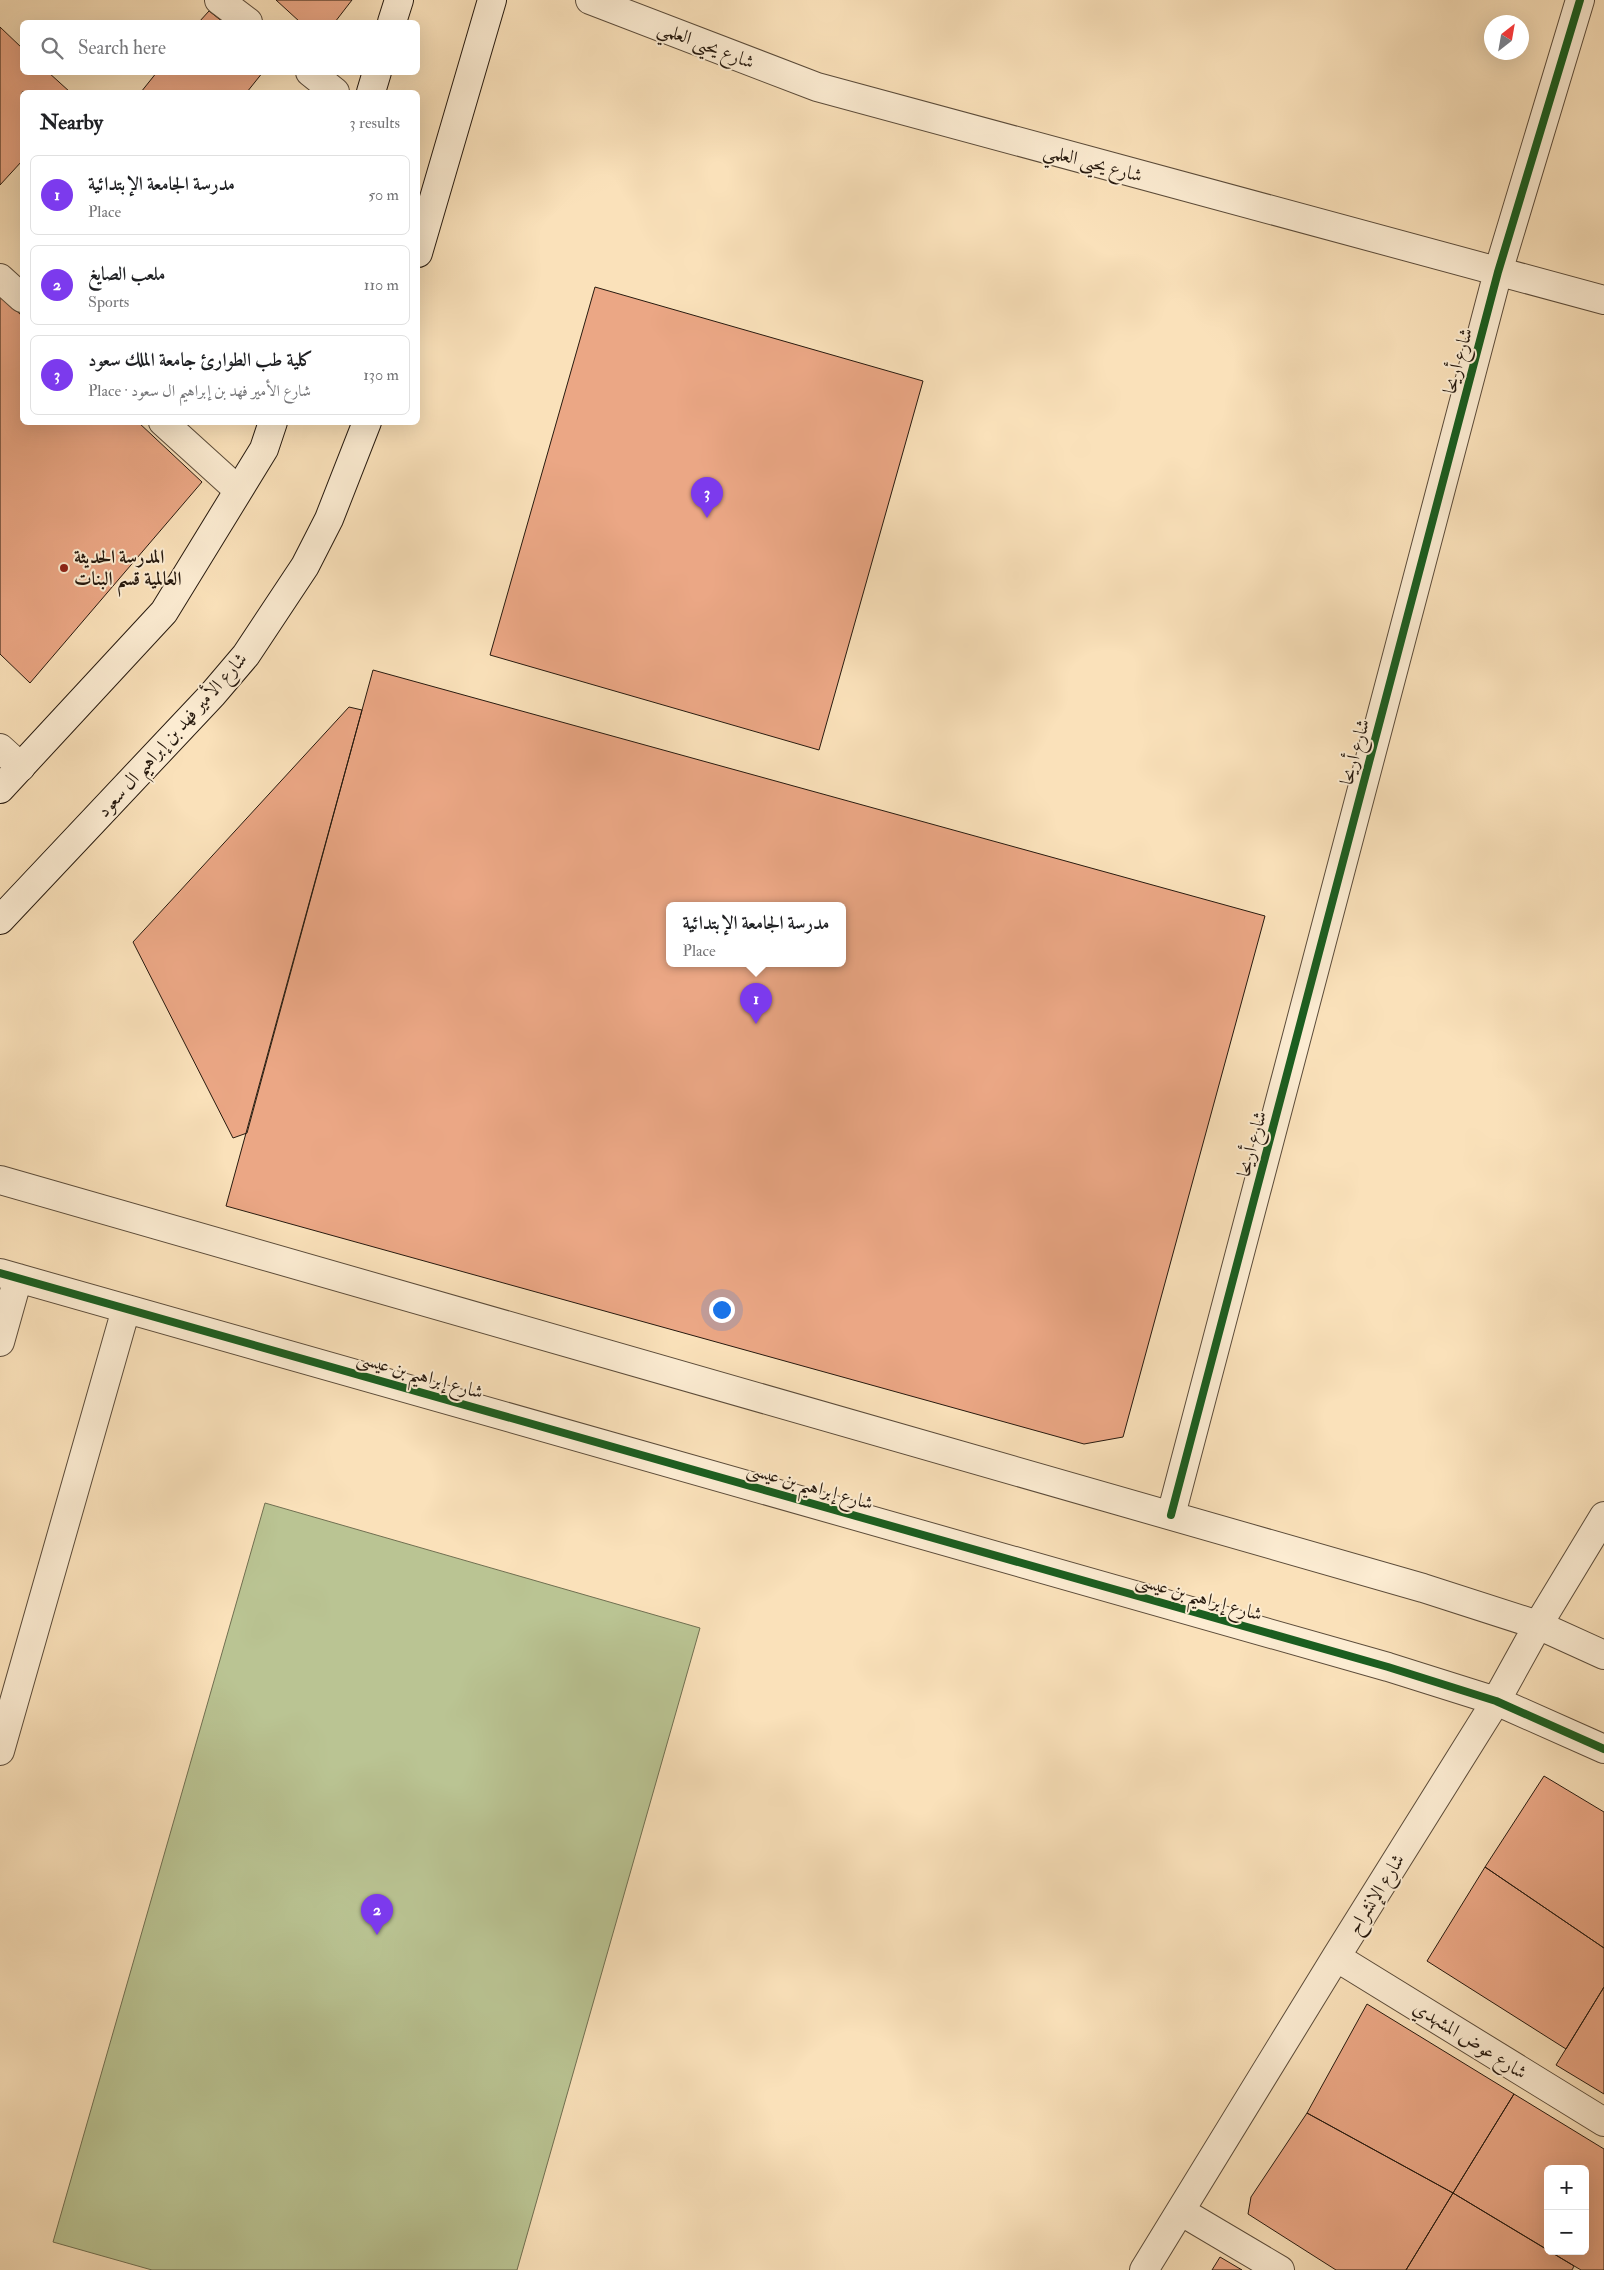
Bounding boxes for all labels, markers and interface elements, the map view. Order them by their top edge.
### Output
north arrow [1484,15,1529,60]
street label: شارع يحيى العلمي [652,16,758,80]
search box [20,20,420,75]
icon: search [38,34,66,62]
text: Search here [78,36,166,60]
text: Nearby [40,109,103,136]
text: 3 results [349,113,400,133]
street label: شارع يحيى العلمي [1039,138,1145,194]
text: مدرسة الجامعة الإبتدائية [88,172,235,196]
text: 1 [54,185,60,205]
text: 50 m [368,185,399,205]
text: Place [88,202,121,222]
text: ملعب الصايغ [88,262,165,286]
text: 2 [53,275,61,295]
text: 110 m [364,275,399,295]
text: Sports [88,292,129,312]
street label: شارع أريحا [1437,325,1481,397]
text: كلية طب الطوارئ جامعة الملك سعود [88,348,313,372]
text: 3 [54,365,60,385]
text: 130 m [363,365,399,385]
text: Place · شارع الأمير فهد بن إبراهيم ال سعود [88,381,311,401]
pin: 3 [691,477,723,518]
place label: المدرسة الحديثة العالمية قسم البنات [74,545,182,597]
marker: المدرسة الحديثة العالمية قسم البنات [58,562,70,574]
street label: شارع الأمير فهد بن إبراهيم ال سعود [90,646,258,827]
street label: شارع أريحا [1334,716,1378,788]
popup [666,902,846,967]
text: مدرسة الجامعة الإبتدائية [683,911,829,935]
text: Place [683,941,716,961]
pin: 1 [740,983,772,1024]
street label: شارع أريحا [1231,1108,1275,1180]
your location [709,1297,735,1323]
street label: شارع إبراهيم بن عيسى [352,1345,486,1411]
street label: شارع إبراهيم بن عيسى [742,1456,876,1522]
street label: شارع إبراهيم بن عيسى [1131,1567,1265,1633]
street label: شارع الإنشراح [1342,1849,1414,1941]
pin: 2 [361,1894,393,1935]
street label: شارع عوض المشهدي [1407,1995,1531,2087]
map controls [1544,2165,1589,2255]
button: + [1544,2165,1589,2210]
button: − [1544,2210,1589,2255]

